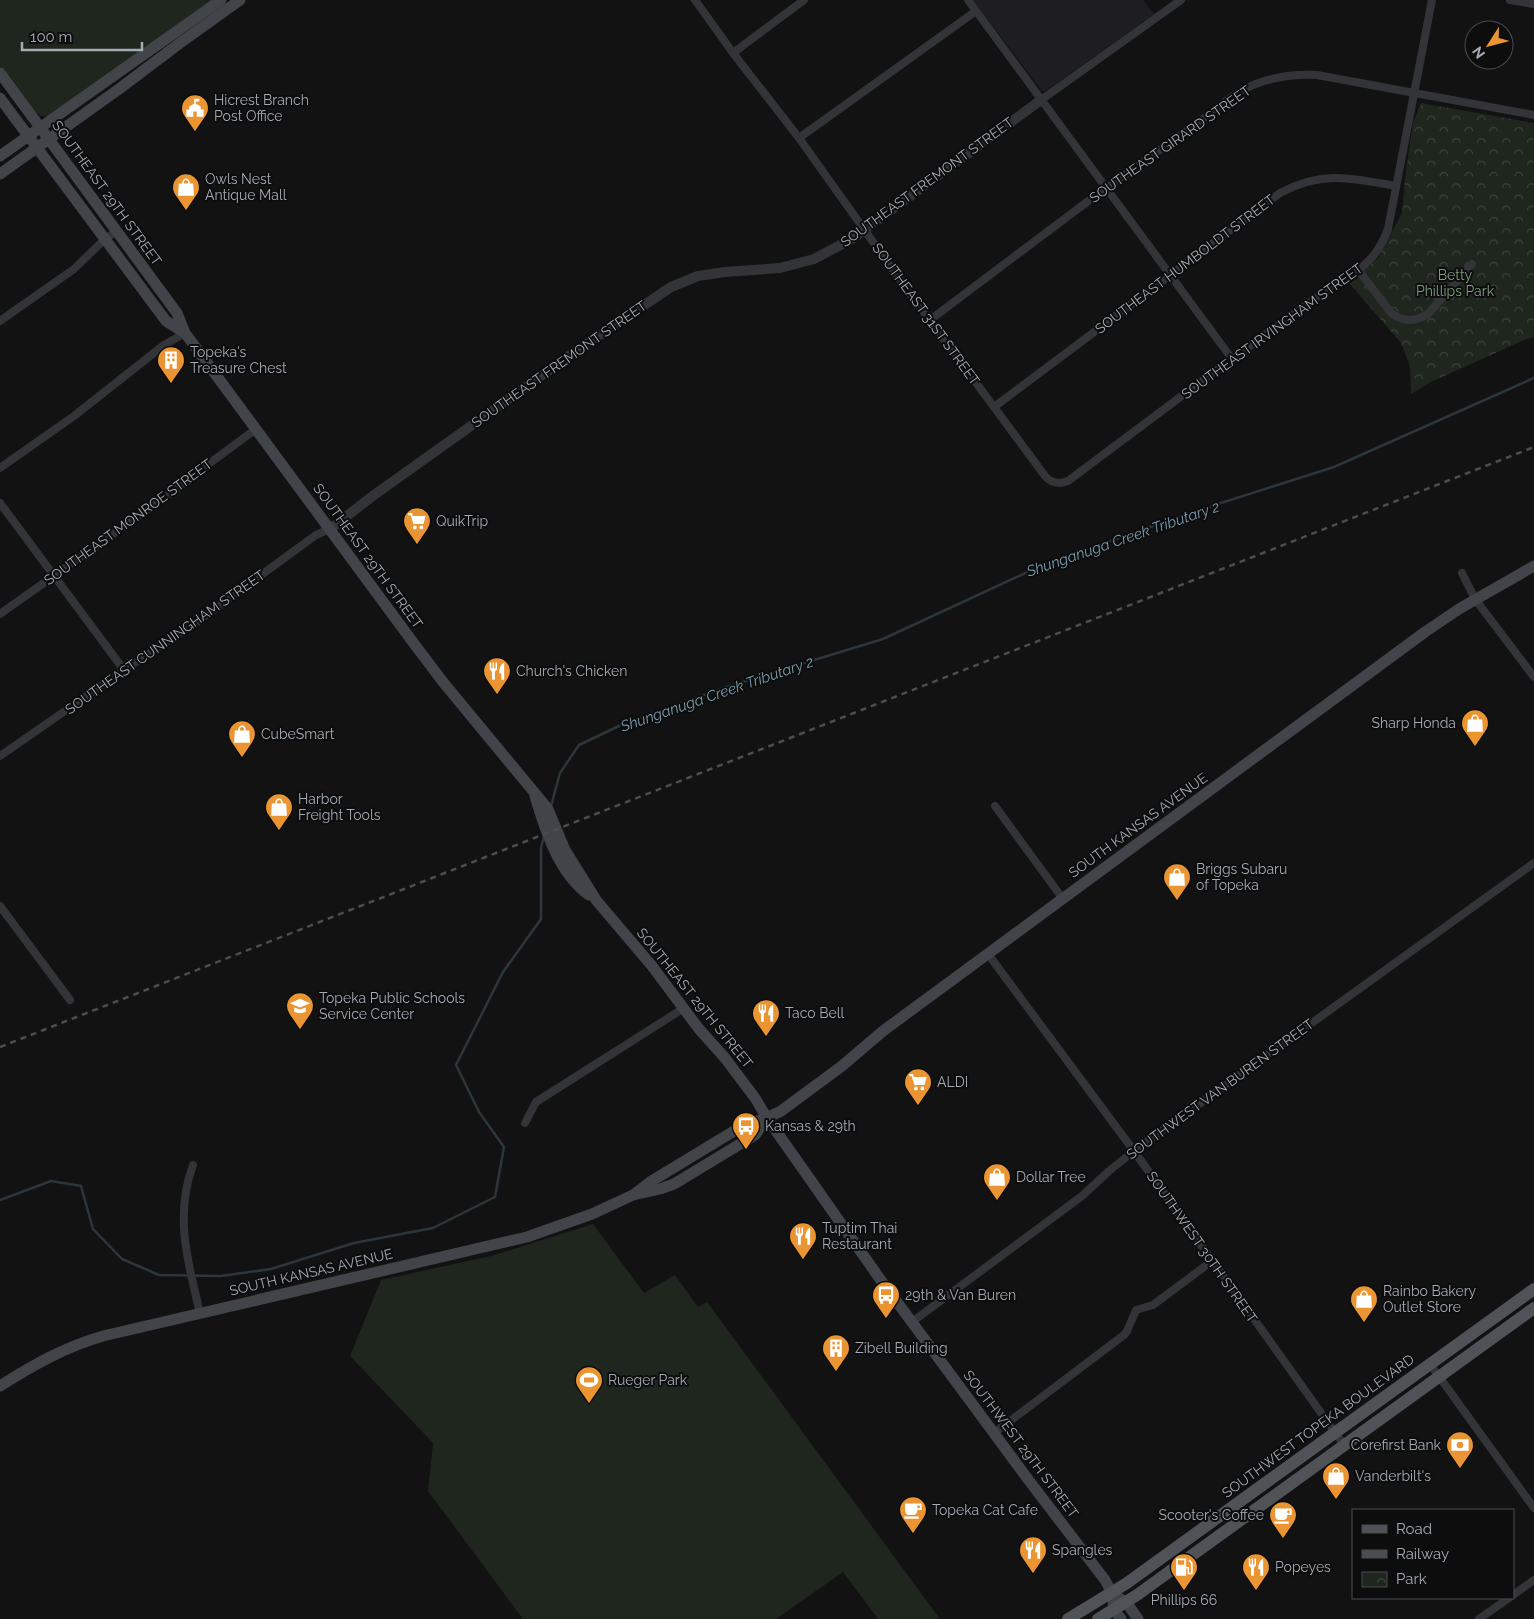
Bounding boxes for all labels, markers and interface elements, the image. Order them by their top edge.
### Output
scale bar [22,20,142,52]
north arrow [1464,20,1514,70]
text: 100 m [30,28,72,46]
text: N [1469,44,1488,62]
street label: SOUTHEAST GIRARD STREET [1086,82,1254,206]
place label: Hicrest Branch Post Office [214,92,309,124]
public building icon: Hicrest Branch Post Office [180,93,210,132]
street label: SOUTHEAST FREMONT STREET [838,114,1017,250]
street label: SOUTHEAST 29TH STREET [49,117,165,269]
place label: Owls Nest Antique Mall [205,171,287,203]
shop icon: Owls Nest Antique Mall [171,172,201,211]
street label: SOUTHEAST HUMBOLDT STREET [1092,191,1278,337]
street label: SOUTHEAST 31ST STREET [869,240,983,389]
street label: SOUTHEAST IRVINGHAM STREET [1178,260,1366,402]
park label: Betty Phillips Park [1416,267,1495,299]
street label: SOUTHEAST FREMONT STREET [469,297,650,431]
place label: Topeka's Treasure Chest [190,344,287,376]
building icon: Topeka's Treasure Chest [156,345,186,384]
street label: SOUTHEAST MONROE STREET [41,455,215,588]
street label: SOUTHEAST 29TH STREET [310,480,426,632]
water label: Shunganuga Creek Tributary 2 [1023,497,1222,581]
supermarket icon: QuikTrip [402,506,432,545]
place label: QuikTrip [436,513,488,529]
street label: SOUTHEAST CUNNINGHAM STREET [62,566,268,717]
water label: Shunganuga Creek Tributary 2 [617,652,816,736]
restaurant icon: Church's Chicken [482,656,512,695]
place label: Church's Chicken [516,663,627,679]
shop icon: Sharp Honda [1460,708,1490,747]
place label: Sharp Honda [1372,715,1456,731]
shop icon: CubeSmart [227,719,257,758]
place label: CubeSmart [261,726,335,742]
street label: SOUTH KANSAS AVENUE [1066,769,1210,881]
place label: Harbor Freight Tools [298,791,381,823]
shop icon: Harbor Freight Tools [264,792,294,831]
place label: Briggs Subaru of Topeka [1196,861,1287,893]
shop icon: Briggs Subaru of Topeka [1162,862,1192,901]
street label: SOUTHEAST 29TH STREET [634,925,757,1071]
place label: Topeka Public Schools Service Center [319,990,465,1022]
school or university icon: Topeka Public Schools Service Center [285,991,315,1030]
restaurant icon: Taco Bell [751,998,781,1037]
place label: Taco Bell [785,1005,845,1021]
street label: SOUTHWEST VAN BUREN STREET [1123,1015,1317,1162]
supermarket icon: ALDI [903,1067,933,1106]
place label: ALDI [937,1074,968,1090]
bus stop icon: Kansas & 29th [731,1111,761,1150]
place label: Kansas & 29th [765,1118,856,1134]
shop icon: Dollar Tree [982,1162,1012,1201]
street label: SOUTHWEST 30TH STREET [1144,1168,1261,1326]
place label: Dollar Tree [1016,1169,1086,1185]
place label: Tuptim Thai Restaurant [822,1220,897,1252]
restaurant icon: Tuptim Thai Restaurant [788,1221,818,1260]
street label: SOUTH KANSAS AVENUE [228,1245,394,1299]
bus stop icon: 29th & Van Buren [871,1280,901,1319]
place label: Rainbo Bakery Outlet Store [1383,1283,1477,1315]
shop icon: Rainbo Bakery Outlet Store [1349,1284,1379,1323]
place label: 29th & Van Buren [905,1287,1016,1303]
building icon: Zibell Building [821,1333,851,1372]
place label: Zibell Building [855,1340,948,1356]
street label: SOUTHWEST TOPEKA BOULEVARD [1219,1351,1417,1501]
sports icon: Rueger Park [574,1365,604,1404]
street label: SOUTHWEST 29TH STREET [960,1367,1082,1521]
place label: Rueger Park [608,1372,688,1388]
bank icon: Corefirst Bank [1445,1430,1475,1469]
place label: Corefirst Bank [1351,1437,1442,1453]
shop icon: Vanderbilt's [1321,1461,1351,1500]
place label: Vanderbilt's [1355,1468,1431,1484]
cafe icon: Topeka Cat Cafe [898,1495,928,1534]
cafe icon: Scooter's Coffee [1268,1500,1298,1539]
place label: Topeka Cat Cafe [932,1502,1038,1518]
place label: Scooter's Coffee [1158,1507,1264,1523]
legend [1352,1509,1514,1599]
text: Road [1396,1520,1432,1538]
restaurant icon: Spangles [1018,1535,1048,1574]
place label: Spangles [1052,1542,1113,1558]
text: Railway [1396,1545,1449,1563]
fuel station icon: Phillips 66 [1169,1552,1199,1591]
restaurant icon: Popeyes [1241,1552,1271,1591]
place label: Popeyes [1275,1559,1331,1575]
text: Park [1396,1570,1427,1588]
place label: Phillips 66 [1151,1592,1217,1608]

